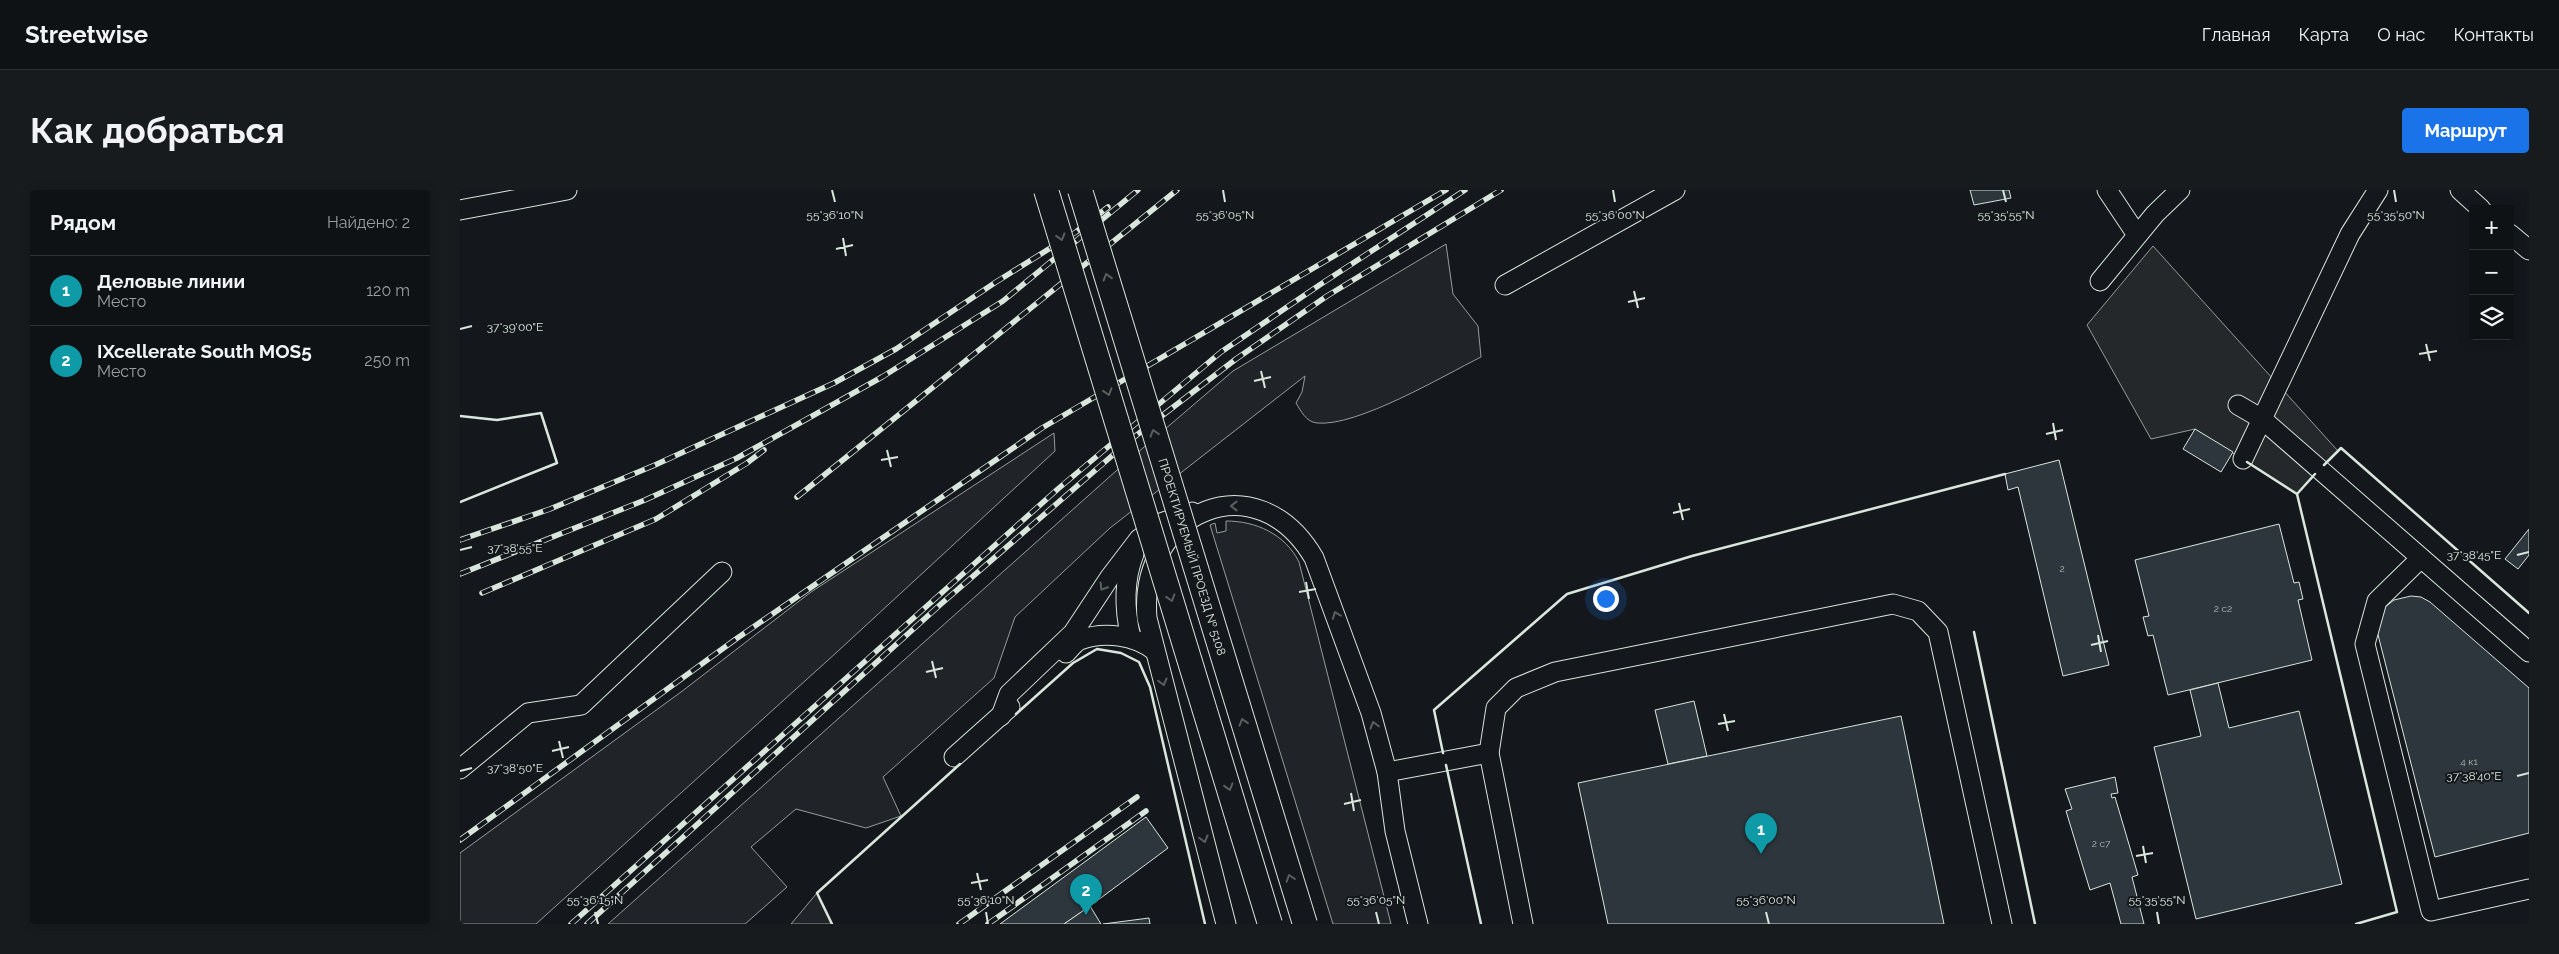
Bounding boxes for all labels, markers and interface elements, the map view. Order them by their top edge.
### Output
text: Streetwise [25,20,148,49]
text: Главная [2202,24,2270,45]
text: Карта [2298,24,2349,45]
text: О нас [2377,24,2425,45]
text: Контакты [2453,24,2534,45]
button: Маршрут [2402,108,2529,153]
text: Как добраться [30,110,285,151]
map controls [2469,205,2514,340]
button: + [2469,205,2514,250]
text: 55°36'10"N [806,208,864,222]
text: 55°36'05"N [1196,208,1254,222]
text: 55°36'00"N [1585,208,1645,222]
text: 55°35'55"N [1978,208,2035,222]
text: 55°35'50"N [2367,208,2425,222]
text: Рядом [50,210,116,235]
text: Найдено: 2 [327,213,410,232]
one-way arrow [1055,232,1065,240]
button: − [2469,250,2514,295]
text: Деловые линии [97,270,245,292]
one-way arrow [1103,274,1113,282]
text: 1 [62,281,70,300]
text: 120 m [366,281,410,300]
text: Место [97,292,146,311]
button: layers [2469,295,2514,340]
text: 37°39'00"E [487,320,543,334]
text: IXcellerate South MOS5 [97,340,312,362]
text: 2 [61,351,71,370]
text: 250 m [364,351,410,370]
text: Место [97,362,146,381]
one-way arrow [1102,387,1112,396]
one-way arrow [1150,429,1160,437]
street label: ПРОЕКТИРУЕМЫЙ ПРОЕЗД № 5108 [1155,457,1229,657]
one-way arrow [1230,501,1238,511]
text: 37°38'55"E [487,541,543,555]
text: 37°38'45"E [2447,548,2501,562]
house number: 2 [2059,563,2065,574]
one-way arrow [1100,582,1110,591]
your location [1593,586,1619,612]
one-way arrow [1165,593,1175,601]
house number: 2 с2 [2214,603,2232,614]
one-way arrow [1332,611,1342,620]
one-way arrow [1157,678,1168,687]
one-way arrow [1238,719,1248,727]
one-way arrow [1369,720,1380,729]
house number: 4 к1 [2460,756,2478,767]
text: 37°38'50"E [487,761,543,775]
text: 37°38'40"E [2446,769,2502,783]
one-way arrow [1223,782,1233,790]
pin: 1 [1745,813,1777,854]
one-way arrow [1198,835,1209,844]
house number: 2 с7 [2092,838,2111,849]
pin: 2 [1070,874,1102,915]
one-way arrow [1286,874,1296,882]
text: 55°36'15"N [567,893,623,907]
text: 55°36'10"N [957,893,1015,907]
text: 55°36'05"N [1347,893,1405,907]
text: 55°36'00"N [1736,893,1796,907]
text: 55°35'55"N [2129,893,2186,907]

